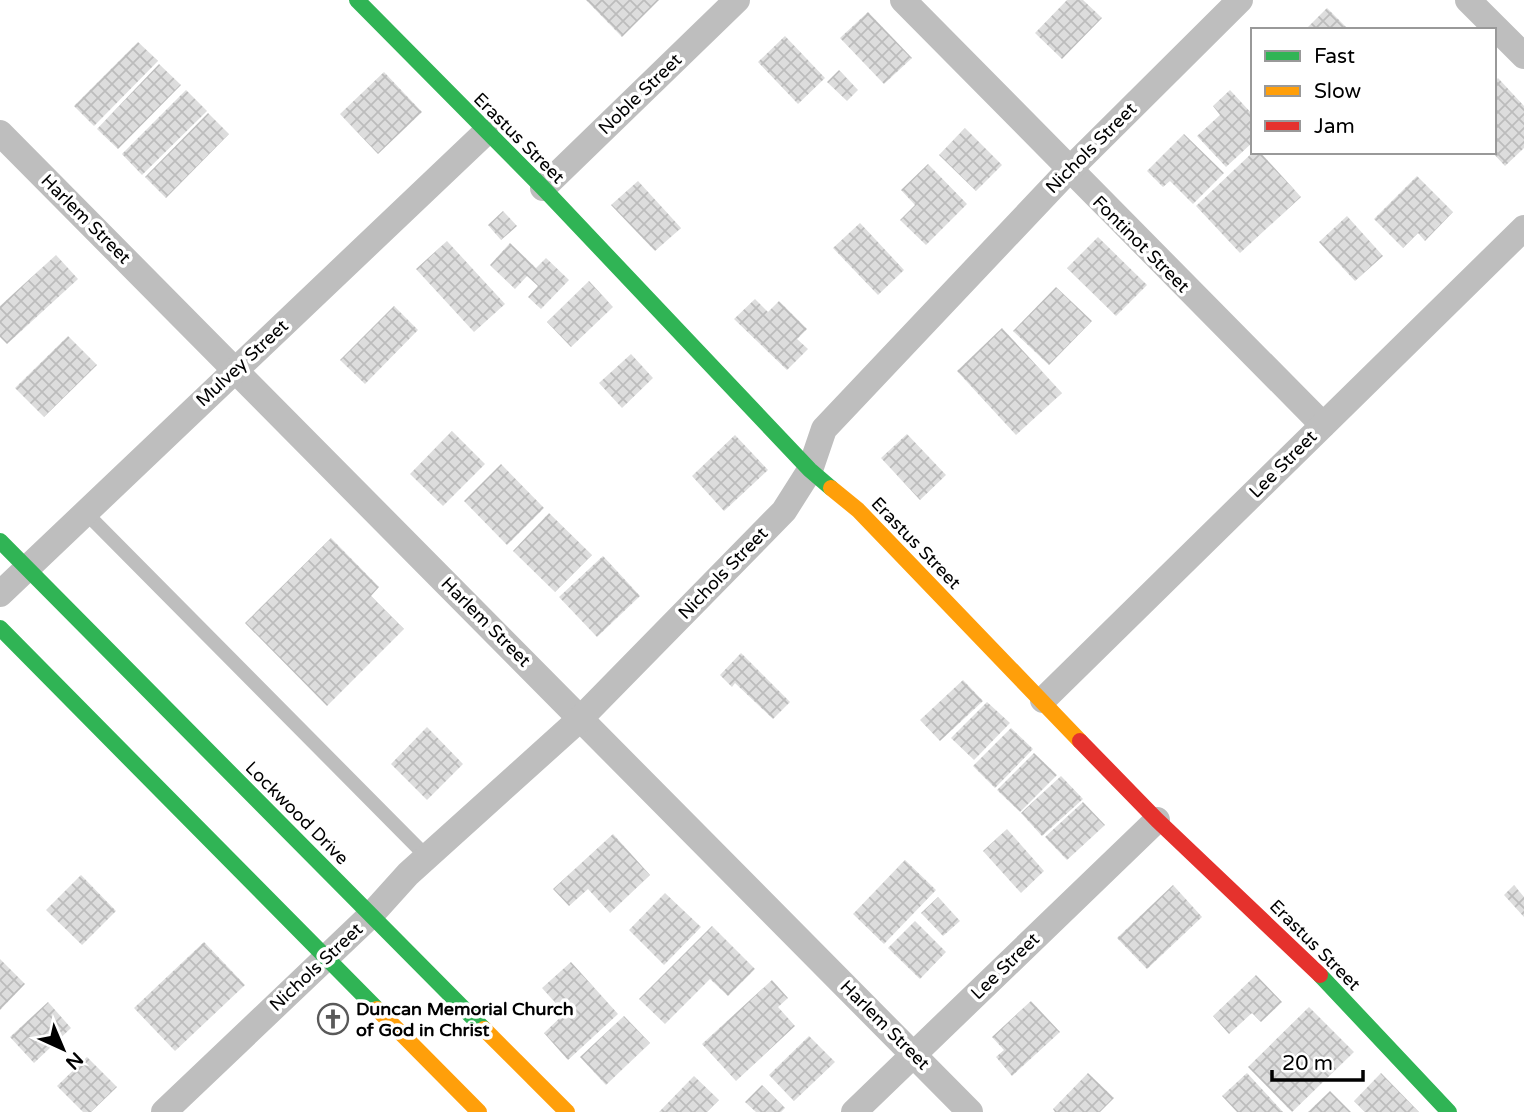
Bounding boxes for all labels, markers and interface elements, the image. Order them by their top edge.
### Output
legend [1251,28,1496,154]
text: Fast [1314,44,1355,69]
street label: Noble Street [594,49,686,139]
text: Slow [1314,79,1362,104]
street label: Erastus Street [469,88,569,188]
street label: Nichols Street [1041,98,1141,198]
text: Jam [1314,114,1355,139]
street label: Harlem Street [37,170,136,269]
street label: Fontinot Street [1088,191,1194,297]
street label: Mulvey Street [191,315,293,411]
street label: Lee Street [1245,425,1322,502]
street label: Erastus Street [867,492,966,594]
street label: Nichols Street [674,522,773,624]
street label: Harlem Street [437,573,536,672]
street label: Lockwood Drive [241,757,353,869]
street label: Erastus Street [1265,895,1365,995]
street label: Nichols Street [265,918,367,1016]
street label: Lee Street [966,928,1044,1004]
street label: Harlem Street [836,976,935,1075]
place label: Duncan Memorial Church of God in Christ [356,998,574,1041]
church icon: Duncan Memorial Church of God in Christ [316,1002,350,1036]
north arrow [28,1014,98,1084]
scale bar [1272,1038,1363,1082]
text: N [61,1047,87,1074]
text: 20 m [1282,1051,1333,1076]

